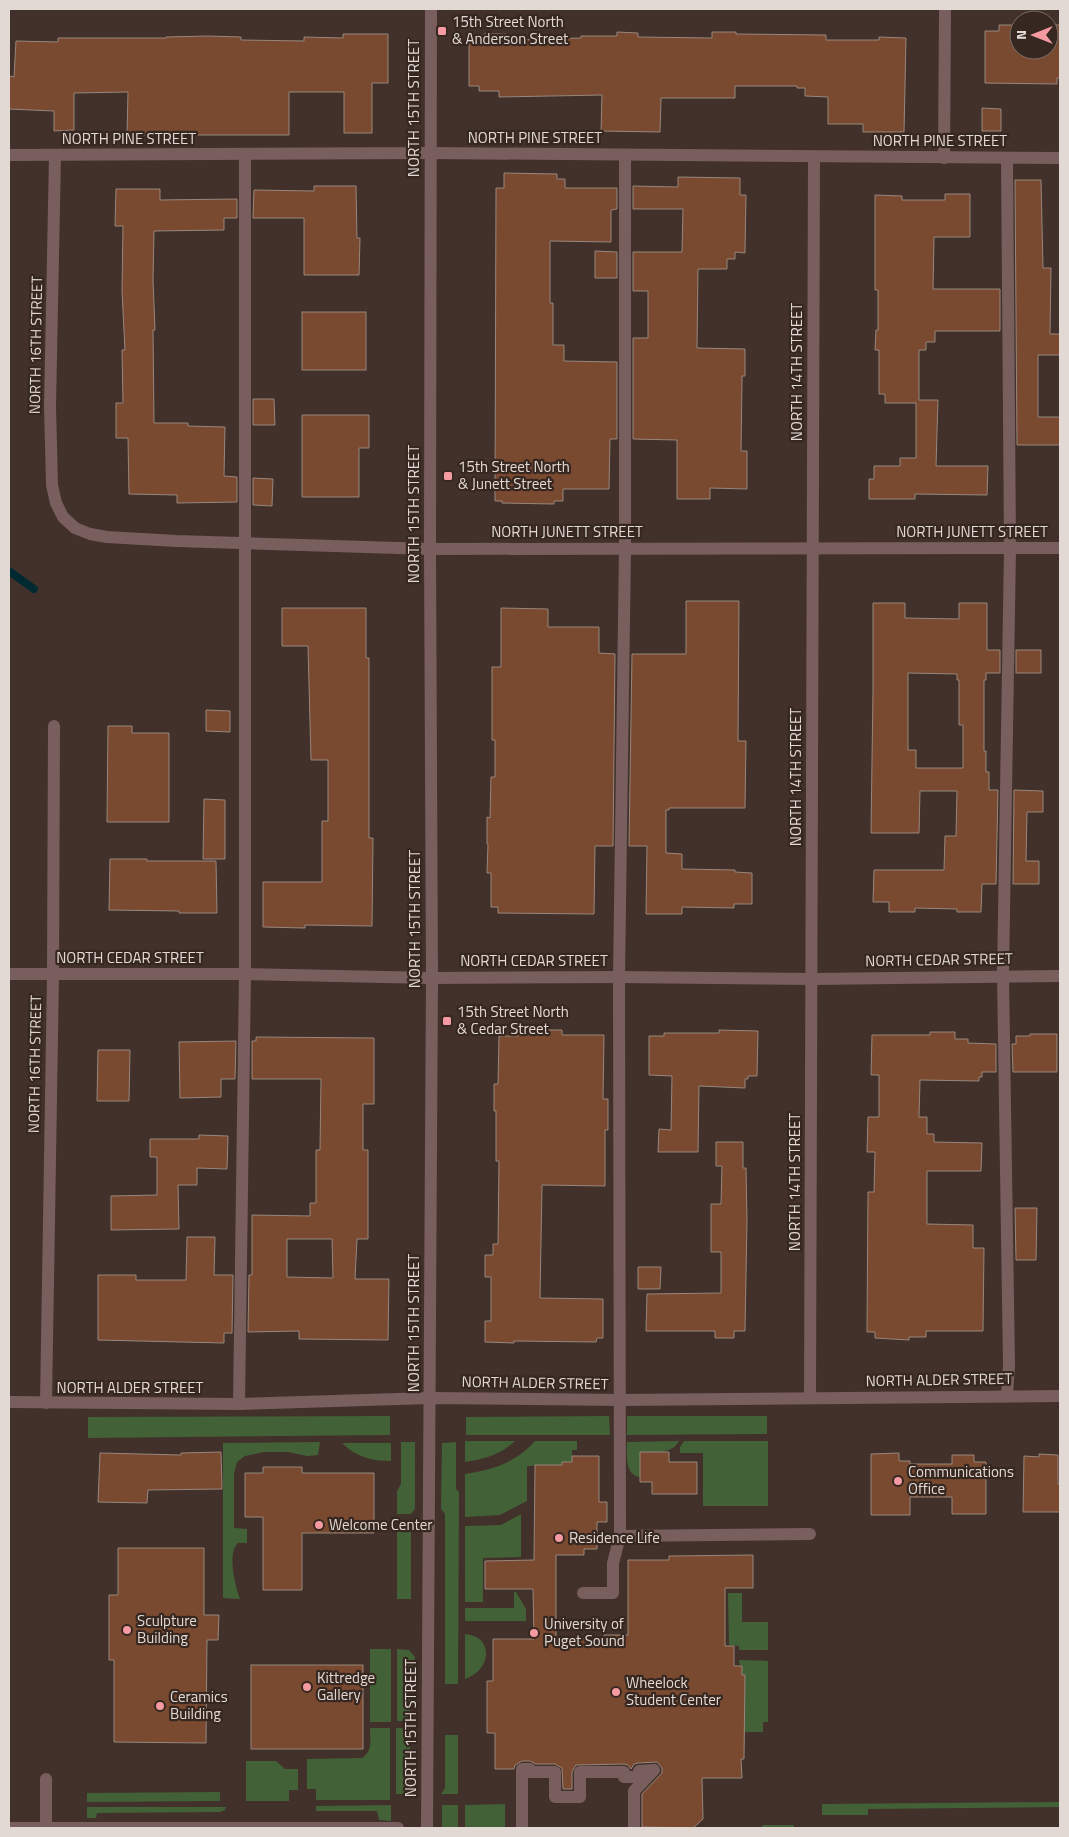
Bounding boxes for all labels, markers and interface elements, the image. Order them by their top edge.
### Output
place label: 15th Street North & Anderson Street [452,10,569,50]
north arrow [1009,10,1059,60]
marker: 15th Street North & Anderson Street [436,25,448,37]
text: N [1010,30,1031,40]
street label: NORTH 15TH STREET [402,39,425,177]
street label: NORTH PINE STREET [468,126,602,149]
street label: NORTH PINE STREET [62,127,196,150]
street label: NORTH PINE STREET [873,129,1007,152]
street label: NORTH 16TH STREET [23,276,48,414]
street label: NORTH 14TH STREET [785,303,808,441]
street label: NORTH 15TH STREET [402,445,425,583]
place label: 15th Street North & Junett Street [458,455,570,495]
marker: 15th Street North & Junett Street [442,470,454,482]
street label: NORTH JUNETT STREET [491,520,643,543]
street label: NORTH JUNETT STREET [896,520,1048,543]
street label: NORTH 14TH STREET [784,708,807,846]
street label: NORTH 15TH STREET [403,850,426,988]
street label: NORTH CEDAR STREET [56,946,204,969]
street label: NORTH CEDAR STREET [865,947,1013,972]
street label: NORTH CEDAR STREET [460,949,608,972]
street label: NORTH 16TH STREET [22,995,47,1133]
place label: 15th Street North & Cedar Street [457,1000,569,1040]
marker: 15th Street North & Cedar Street [441,1015,453,1027]
street label: NORTH 14TH STREET [783,1113,806,1251]
street label: NORTH 15TH STREET [402,1254,425,1392]
street label: NORTH ALDER STREET [865,1367,1013,1392]
street label: NORTH ALDER STREET [461,1370,609,1395]
street label: NORTH ALDER STREET [57,1376,204,1399]
place label: Communications Office [908,1460,1014,1500]
marker: Communications Office [892,1475,904,1487]
place label: Welcome Center [329,1513,432,1536]
marker: Welcome Center [313,1519,325,1531]
place label: Residence Life [569,1526,660,1549]
marker: Residence Life [553,1532,565,1544]
place label: Sculpture Building [137,1609,197,1649]
place label: University of Puget Sound [544,1612,625,1652]
marker: Sculpture Building [121,1624,133,1636]
marker: University of Puget Sound [528,1627,540,1639]
street label: NORTH 15TH STREET [399,1659,422,1797]
place label: Kittredge Gallery [317,1666,375,1706]
place label: Wheelock Student Center [626,1671,721,1711]
marker: Kittredge Gallery [301,1681,313,1693]
place label: Ceramics Building [170,1685,228,1725]
marker: Wheelock Student Center [610,1686,622,1698]
marker: Ceramics Building [154,1700,166,1712]

